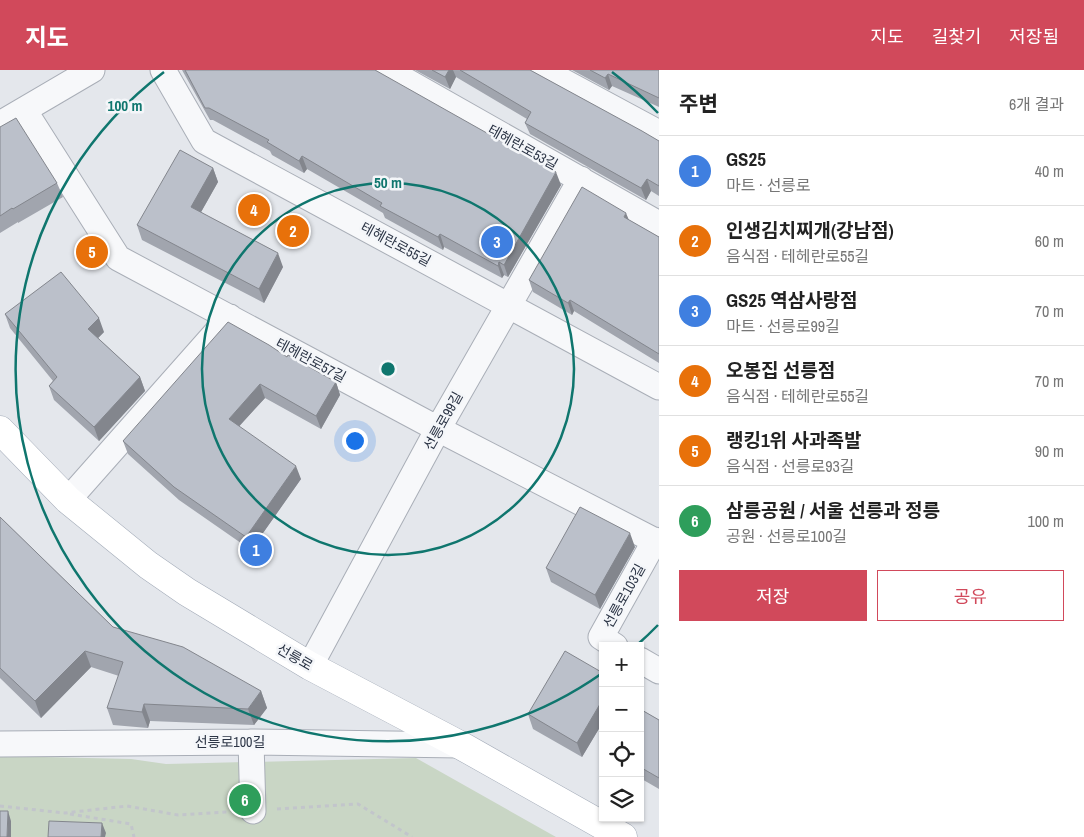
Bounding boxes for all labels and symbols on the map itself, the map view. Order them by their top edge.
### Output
text: 100 m [108,95,142,116]
street label: 테헤란로53길 [485,120,561,174]
text: 50 m [374,172,402,193]
pin: 4 [238,191,270,229]
pin: 2 [277,212,309,250]
street label: 테헤란로55길 [358,218,434,270]
pin: 3 [481,223,513,261]
pin: 5 [76,233,108,271]
street label: 테헤란로57길 [273,334,349,386]
centre of rings [379,360,397,378]
street label: 선릉로99길 [420,389,466,453]
your location [342,428,368,454]
pin: 1 [240,531,272,569]
street label: 선릉로103길 [599,561,649,631]
street label: 선릉로 [274,640,316,675]
street label: 선릉로100길 [195,733,265,751]
pin: 6 [229,781,261,819]

